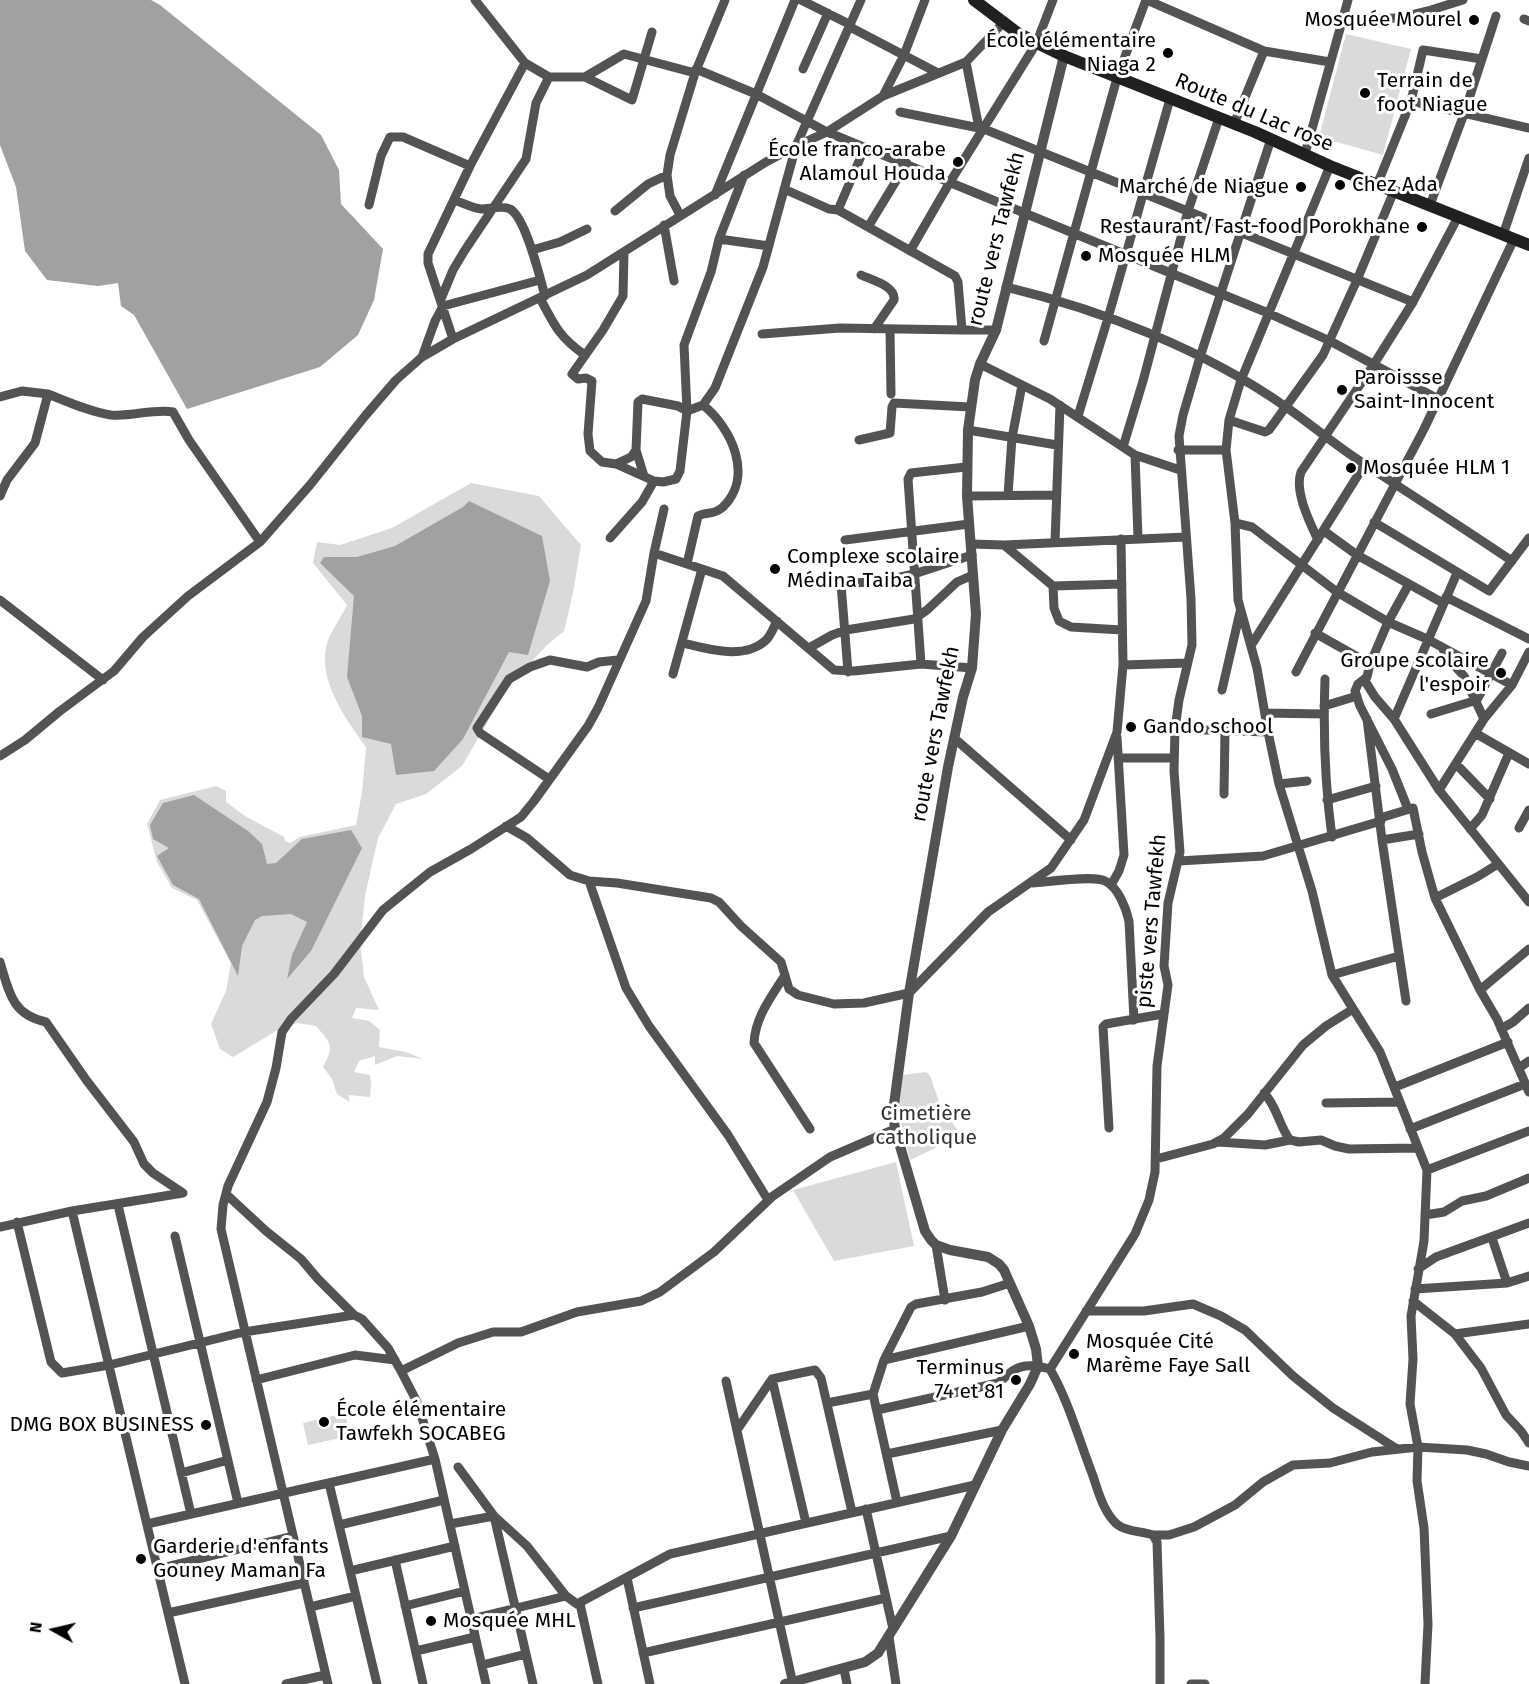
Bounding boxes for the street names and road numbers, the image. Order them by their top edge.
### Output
street label: Route du Lac rose [1171,68,1337,158]
street label: route vers Tawfekh [963,149,1031,329]
street label: route vers Tawfekh [907,644,965,824]
street label: piste vers Tawfekh [1132,833,1172,1009]

